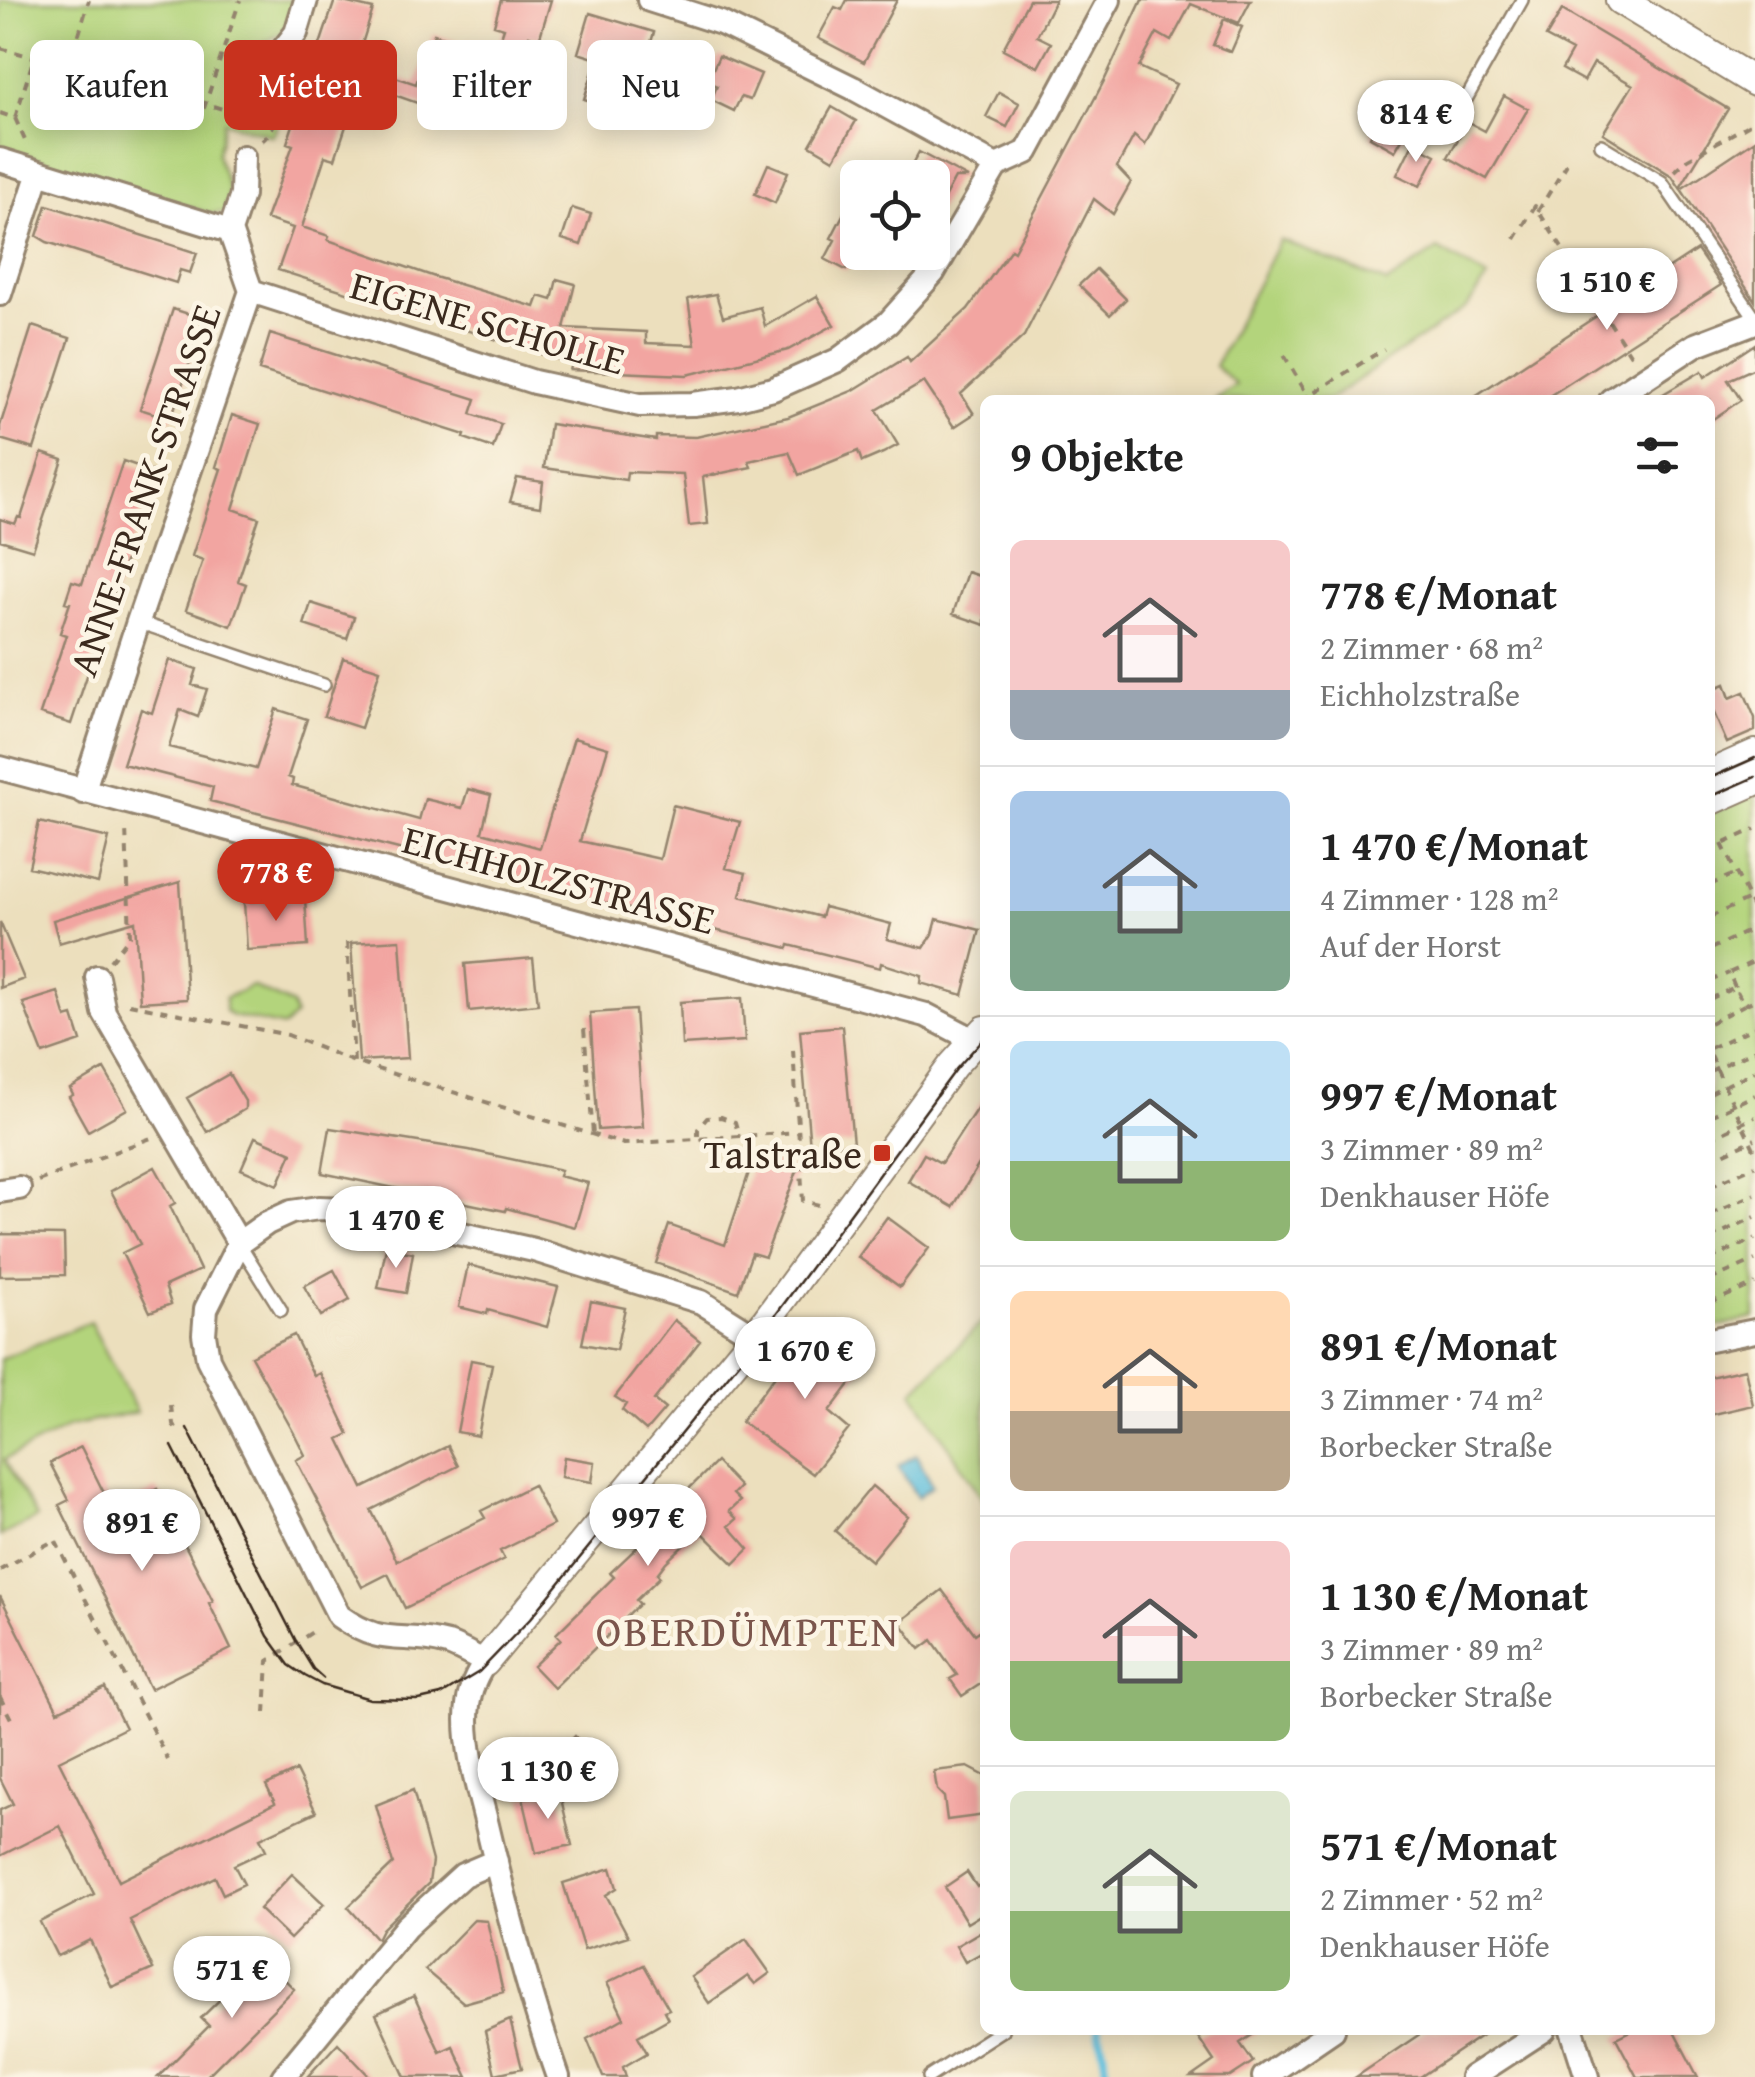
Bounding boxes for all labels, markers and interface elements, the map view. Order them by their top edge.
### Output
chip: Kaufen [30,40,204,130]
chip: Mieten [224,40,397,130]
chip: Filter [417,40,567,130]
chip: Neu [587,40,715,130]
pin: 814 € [1346,80,1486,165]
text: 814 € [1379,89,1453,136]
map controls [840,160,950,270]
button: locate [840,160,950,270]
pin: 1 510 € [1515,248,1699,333]
street label: EIGENE SCHOLLE [344,255,632,389]
text: 1 510 € [1559,257,1655,304]
street label: ANNE-FRANK-STRASSE [53,296,235,684]
text: 9 Objekte [1010,425,1184,486]
icon: filters [1630,428,1685,483]
text: 778 €/Monat [1320,563,1557,624]
icon: home [1090,580,1210,700]
text: 2 Zimmer · 68 m² [1320,624,1543,671]
text: Eichholzstraße [1320,671,1520,718]
street label: EICHHOLZSTRASSE [396,809,722,949]
text: 1 470 €/Monat [1320,814,1588,875]
icon: home [1090,831,1210,951]
pin: 778 € [206,839,346,924]
text: 778 € [239,848,313,895]
text: 4 Zimmer · 128 m² [1320,875,1558,922]
text: Auf der Horst [1320,922,1501,969]
text: 997 €/Monat [1320,1064,1557,1125]
icon: home [1090,1081,1210,1201]
place label: Talstraße [704,1124,862,1183]
text: 3 Zimmer · 89 m² [1320,1125,1543,1172]
marker: Talstraße [871,1142,893,1164]
text: Denkhauser Höfe [1320,1172,1550,1219]
pin: 1 470 € [304,1186,488,1271]
text: 1 470 € [348,1195,444,1242]
text: 891 €/Monat [1320,1314,1557,1375]
pin: 1 670 € [713,1317,897,1402]
text: 1 670 € [757,1326,853,1373]
icon: home [1090,1331,1210,1451]
text: 3 Zimmer · 74 m² [1320,1375,1543,1422]
text: Borbecker Straße [1320,1422,1553,1469]
pin: 997 € [578,1484,718,1569]
pin: 891 € [72,1489,212,1574]
text: 997 € [611,1493,685,1540]
text: 891 € [105,1498,179,1545]
text: 1 130 €/Monat [1320,1564,1588,1625]
icon: home [1090,1581,1210,1701]
district label: OBERDÜMPTEN [596,1600,900,1661]
text: 3 Zimmer · 89 m² [1320,1625,1543,1672]
text: Borbecker Straße [1320,1672,1553,1719]
pin: 1 130 € [456,1737,640,1822]
text: 1 130 € [500,1746,596,1793]
text: 571 €/Monat [1320,1814,1557,1875]
icon: home [1090,1831,1210,1951]
text: 2 Zimmer · 52 m² [1320,1875,1543,1922]
text: Denkhauser Höfe [1320,1922,1550,1969]
pin: 571 € [162,1936,302,2021]
text: 571 € [195,1945,269,1992]

